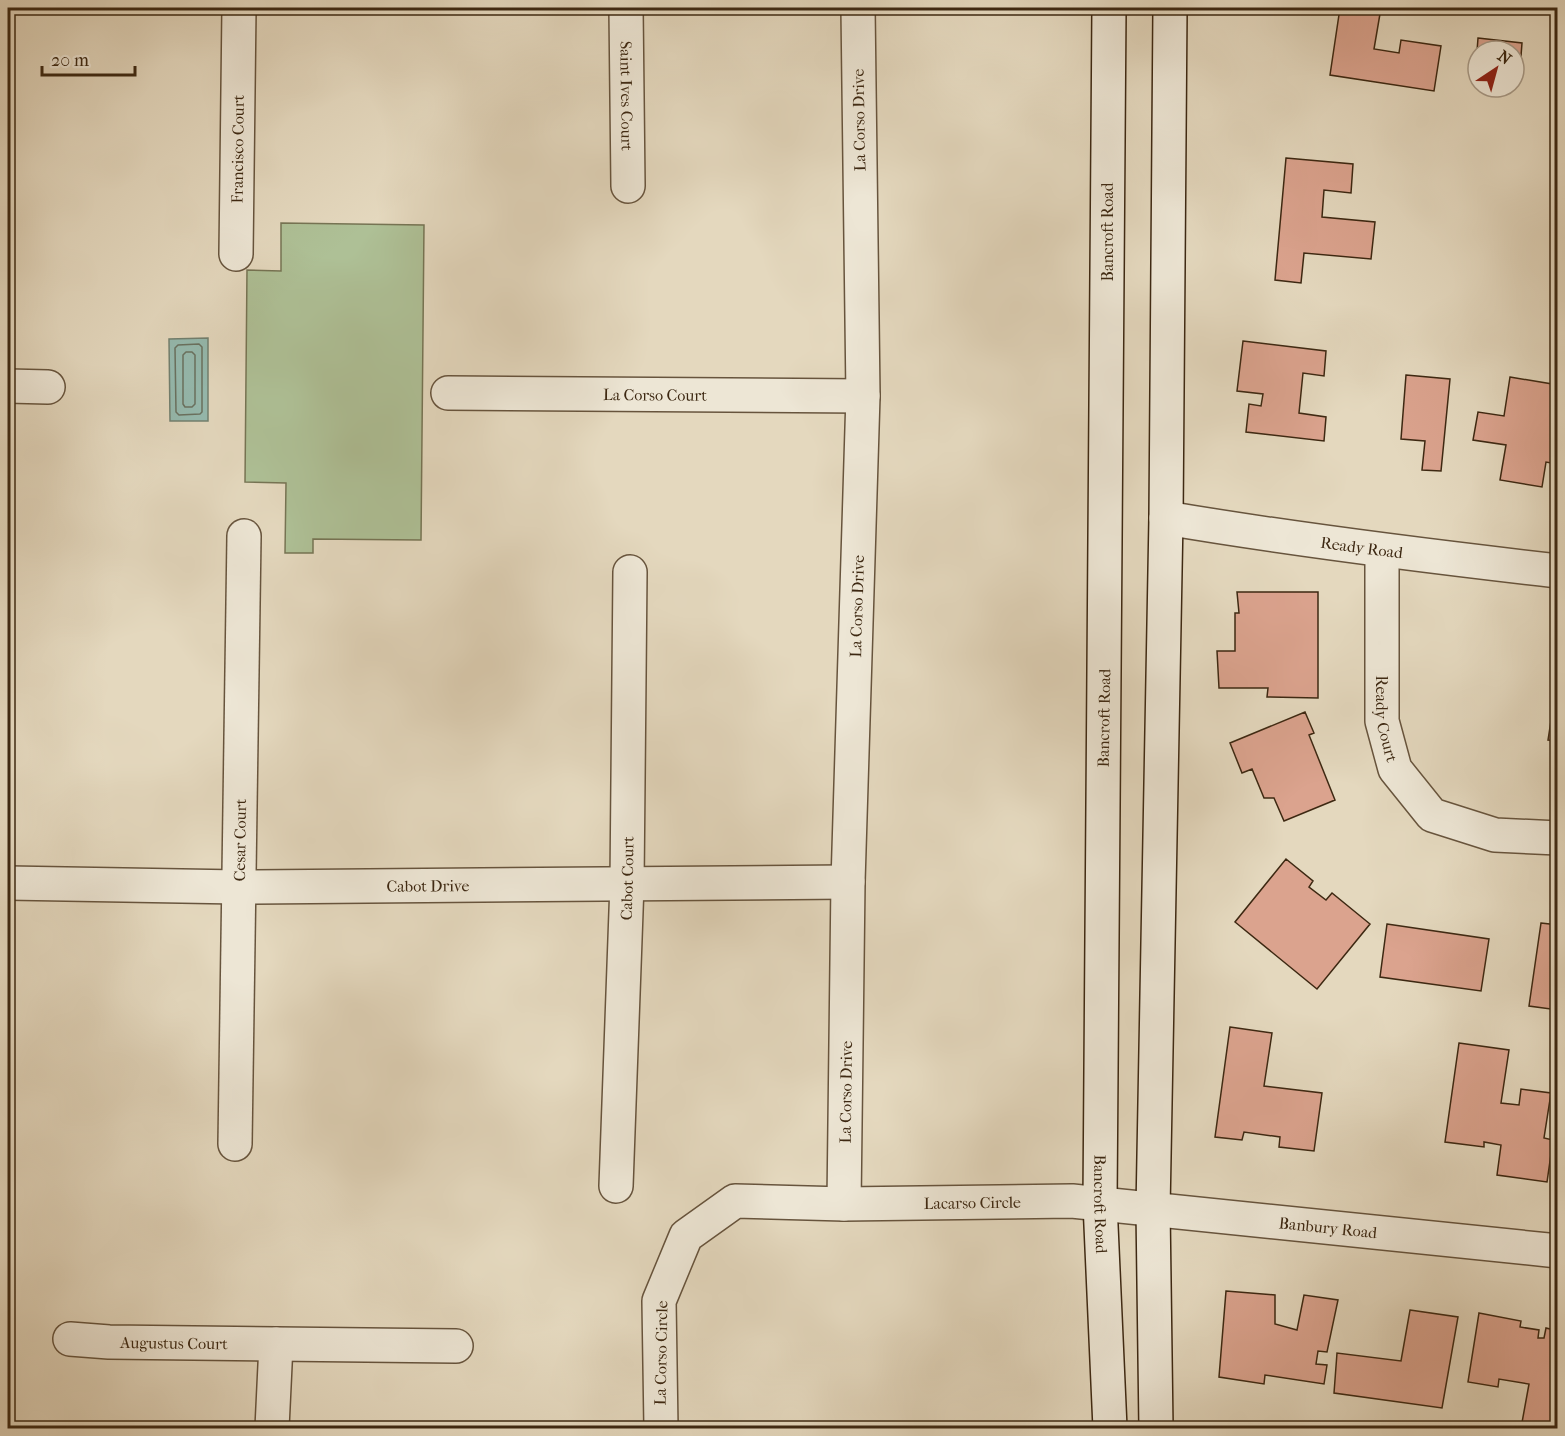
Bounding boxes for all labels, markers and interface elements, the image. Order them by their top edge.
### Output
scale bar [42,39,135,77]
north arrow [1466,39,1526,99]
street label: Saint Ives Court [617,41,637,151]
text: N [1494,46,1516,69]
text: 20 m [51,50,89,71]
street label: La Corso Drive [849,68,869,171]
street label: Francisco Court [227,94,247,204]
street label: Bancroft Road [1098,182,1117,281]
street label: La Corso Court [603,385,707,404]
street label: Ready Road [1319,532,1404,562]
street label: La Corso Drive [845,554,868,658]
street label: Bancroft Road [1094,668,1114,768]
street label: Ready Court [1373,675,1402,764]
street label: Cesar Court [229,798,250,882]
street label: Cabot Court [616,836,637,921]
street label: Cabot Drive [386,876,470,895]
street label: La Corso Drive [835,1040,856,1143]
street label: Bancroft Road [1090,1154,1112,1254]
street label: Lacarso Circle [924,1192,1021,1212]
street label: Banbury Road [1278,1213,1378,1242]
street label: La Corso Circle [651,1300,671,1406]
street label: Augustus Court [119,1333,228,1353]

